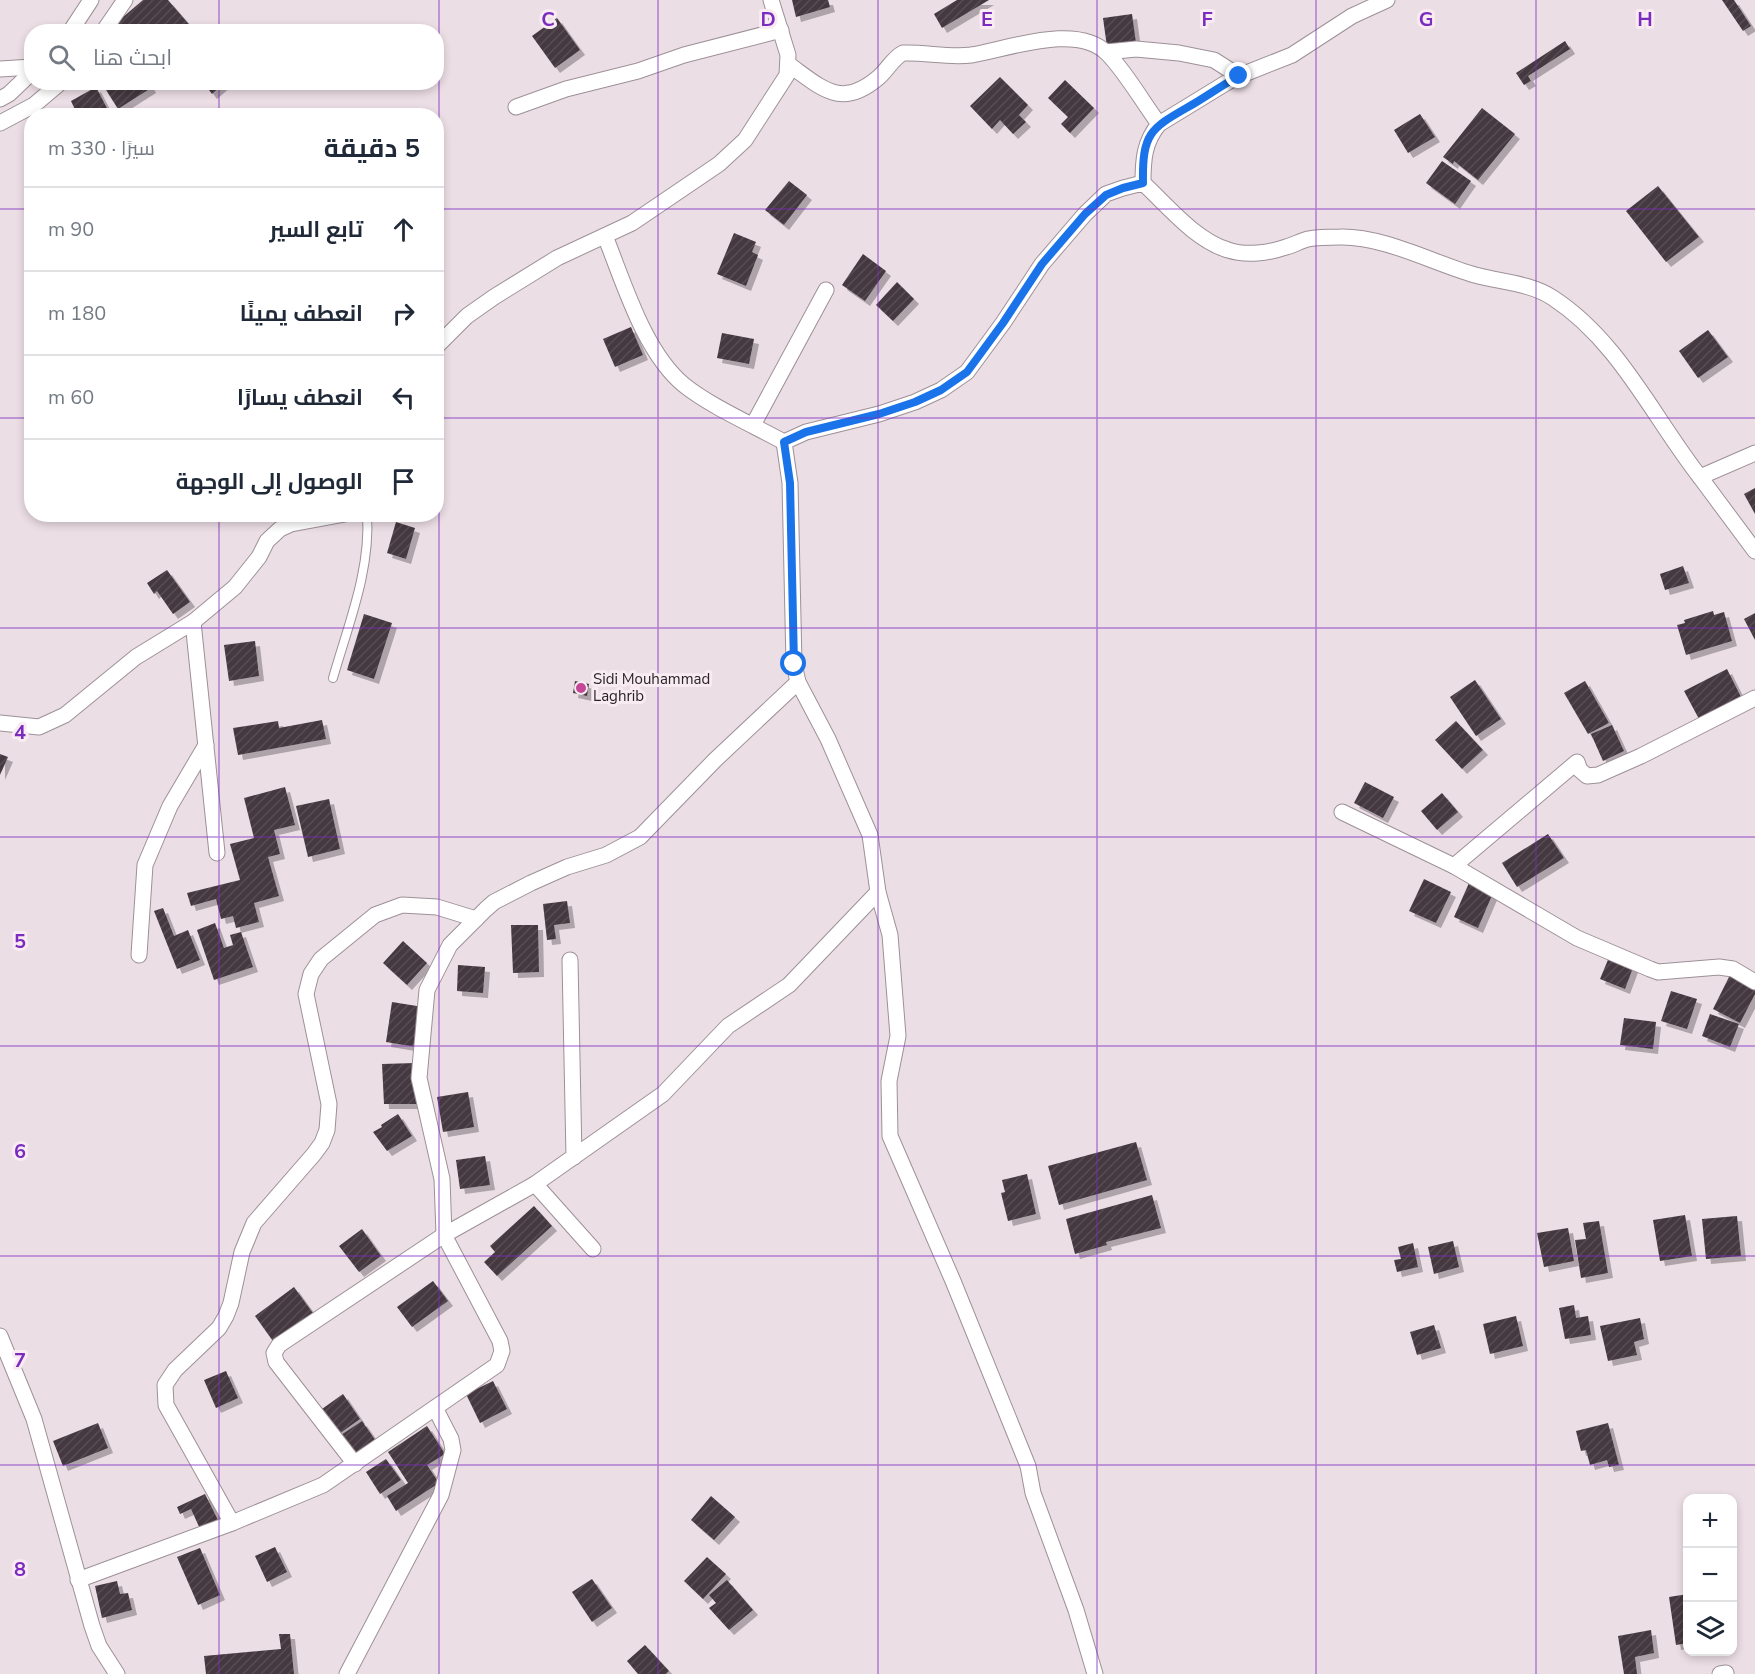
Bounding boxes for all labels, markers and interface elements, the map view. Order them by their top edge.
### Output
text: C [541,6,555,33]
text: D [760,6,776,33]
text: E [981,6,993,33]
text: F [1201,6,1213,33]
text: G [1419,6,1433,33]
text: H [1637,6,1653,33]
search box [24,24,444,90]
icon: search [45,41,78,74]
text: ابحث هنا [93,43,172,73]
route end [1225,62,1251,88]
text: 5 دقيقة [324,131,420,166]
text: سيرًا · 330 m [48,135,155,162]
icon: ahead [387,213,420,246]
text: تابع السير [270,215,363,245]
text: 90 m [48,216,94,243]
icon: right [387,297,420,330]
text: انعطف يمينًا [240,299,363,329]
text: 180 m [48,300,106,327]
icon: left [387,381,420,414]
text: انعطف يسارًا [237,383,363,413]
text: 60 m [48,384,94,411]
icon: arrive [387,465,420,498]
text: الوصول إلى الوجهة [176,467,363,497]
route start [780,650,806,676]
place label: Sidi Mouhammad Laghrib [593,669,710,706]
marker: Sidi Mouhammad Laghrib [574,681,588,695]
text: 4 [14,719,26,746]
text: 5 [14,928,26,955]
text: 6 [14,1138,26,1165]
text: 7 [14,1347,26,1374]
map controls [1683,1494,1737,1656]
button: + [1683,1494,1737,1548]
button: − [1683,1548,1737,1602]
text: 8 [14,1556,26,1583]
button: layers [1683,1602,1737,1656]

